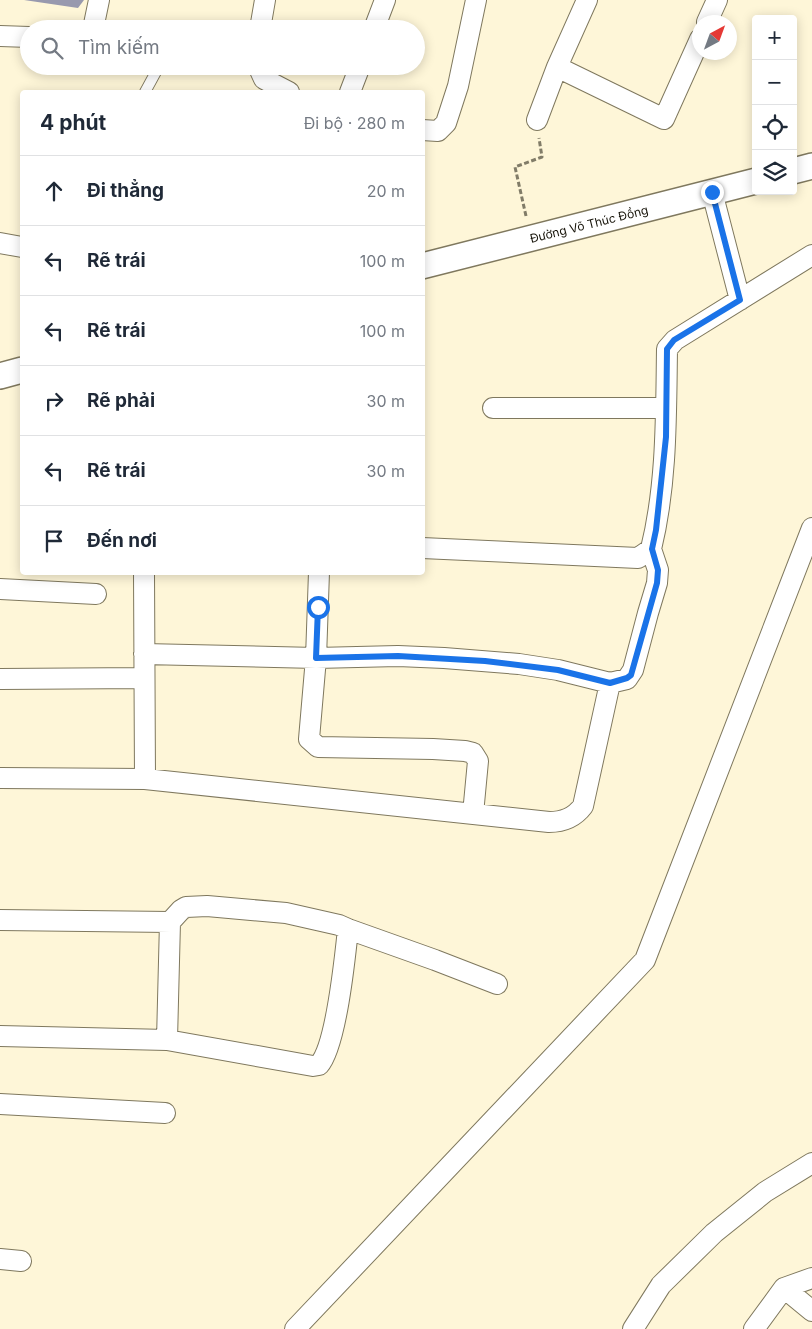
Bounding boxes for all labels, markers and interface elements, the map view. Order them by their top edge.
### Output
north arrow [692,15,737,60]
map controls [752,15,797,195]
button: + [752,15,797,60]
search box [20,20,425,75]
icon: search [38,34,66,62]
text: Tìm kiếm [78,36,160,59]
button: − [752,60,797,105]
button: locate [752,105,797,150]
text: 4 phút [40,110,106,135]
text: Đi bộ · 280 m [304,113,405,133]
button: layers [752,150,797,195]
icon: ahead [40,177,68,205]
text: Đi thẳng [87,179,164,202]
text: 20 m [367,181,405,201]
route end [701,181,724,204]
street label: Đường Võ Thúc Đồng [528,202,650,246]
icon: left [40,247,68,275]
text: Rẽ trái [87,249,146,272]
text: 100 m [360,251,405,271]
icon: left [40,317,68,345]
text: Rẽ trái [87,319,146,342]
text: 100 m [360,321,405,341]
icon: right [40,387,68,415]
text: Rẽ phải [87,389,155,412]
text: 30 m [367,391,405,411]
icon: left [40,457,68,485]
text: Rẽ trái [87,459,146,482]
text: 30 m [367,461,405,481]
icon: arrive [40,527,68,555]
text: Đến nơi [87,529,157,552]
route start [307,596,330,619]

